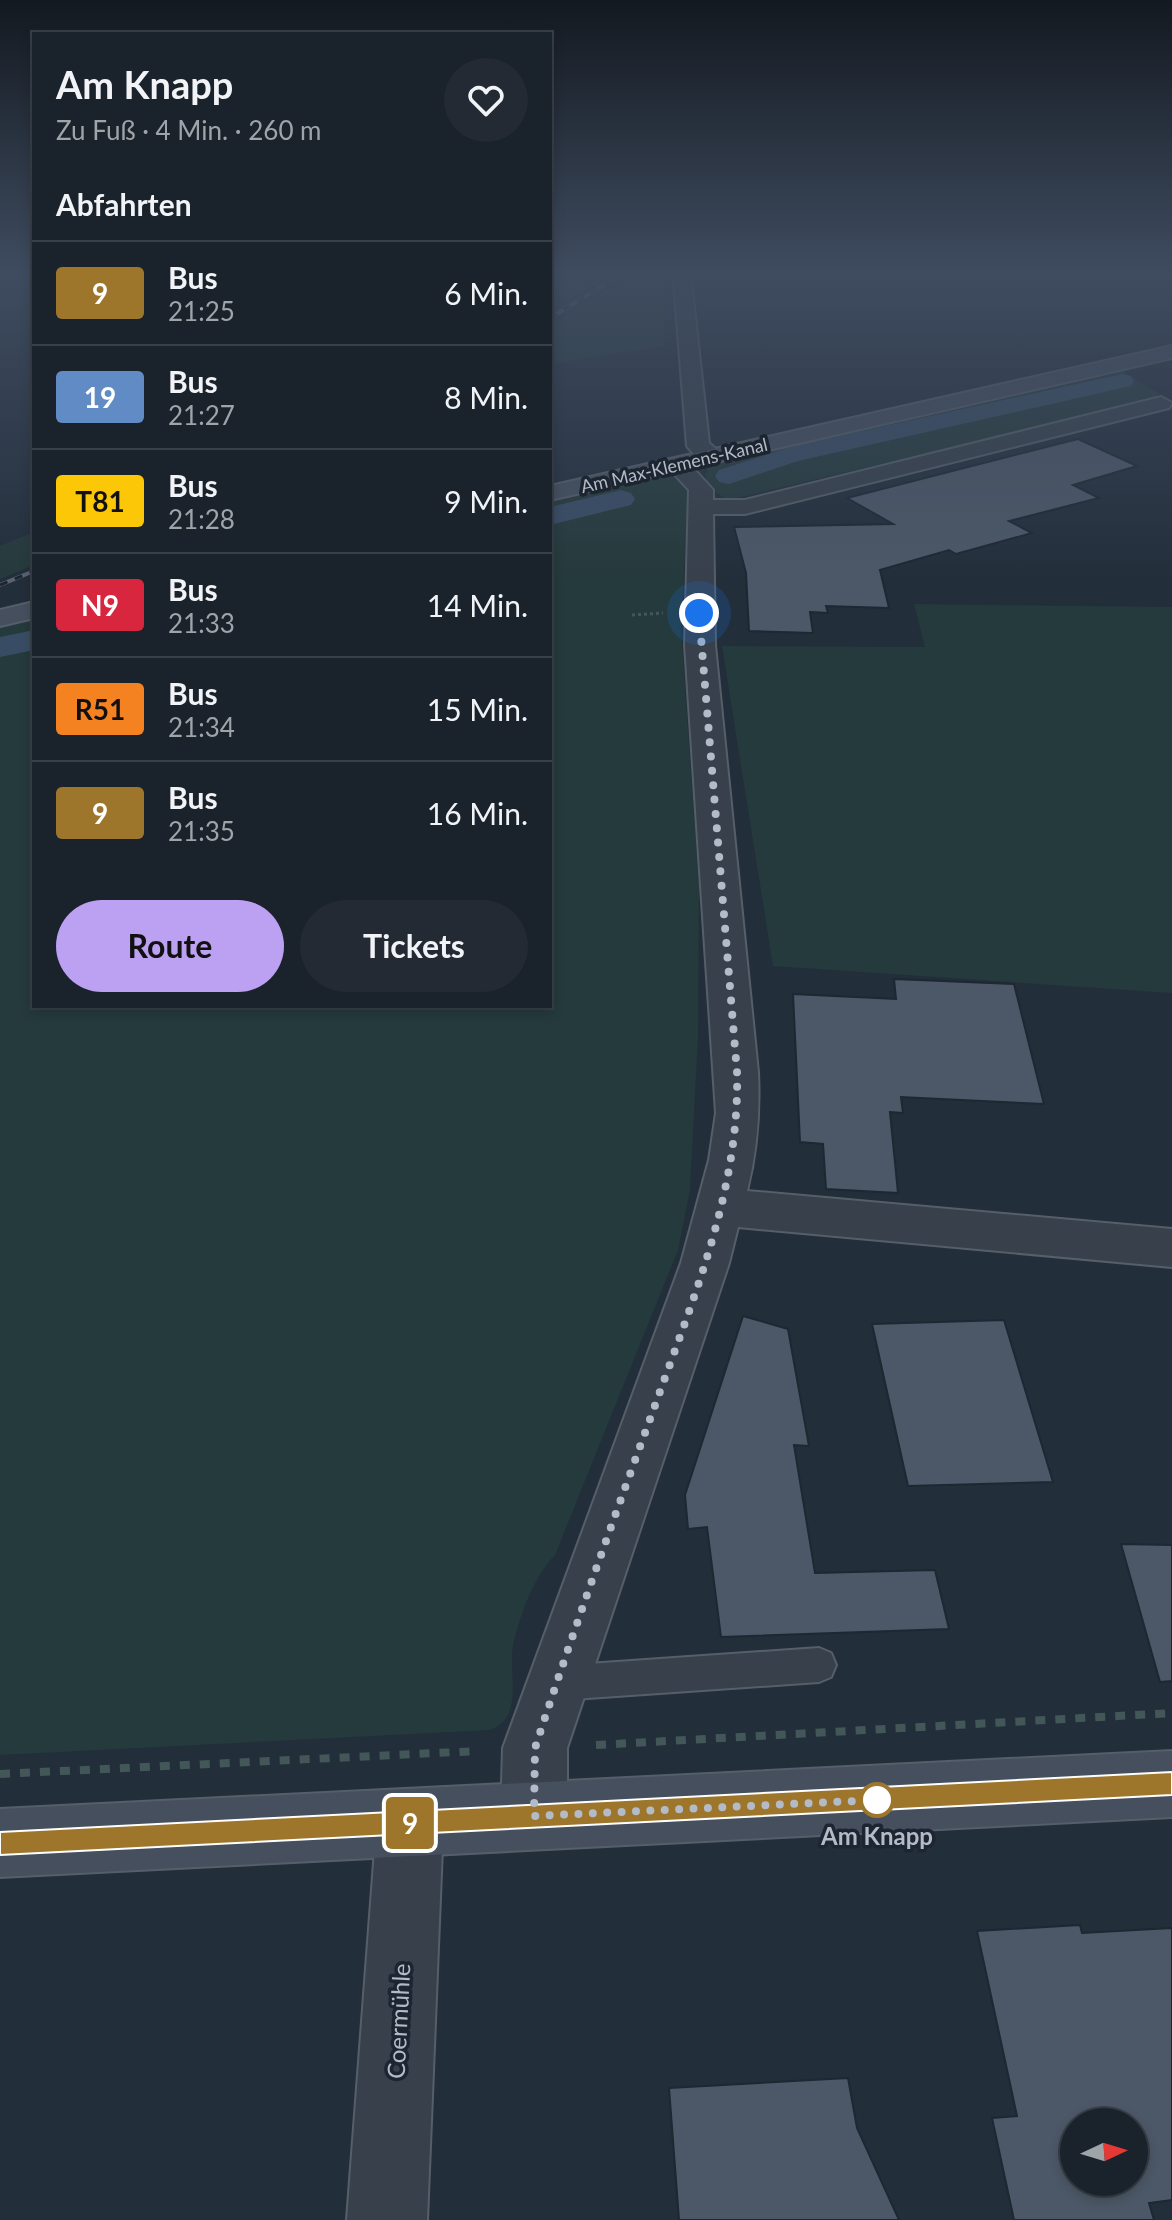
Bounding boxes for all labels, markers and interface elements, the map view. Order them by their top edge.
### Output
button: heart [444,58,528,142]
text: Am Knapp [56,61,233,107]
text: Zu Fuß · 4 Min. · 260 m [56,114,322,146]
text: Abfahrten [56,186,192,222]
text: Bus [168,259,218,295]
text: 6 Min. [444,275,528,311]
text: 9 [92,276,108,310]
text: 21:25 [168,295,235,327]
text: Bus [168,363,218,399]
text: 8 Min. [444,379,528,415]
text: 19 [84,380,116,414]
text: 21:27 [168,399,235,431]
street label: Am Max-Klemens-Kanal [579,433,769,497]
text: Bus [168,467,218,503]
text: 9 Min. [444,483,528,519]
text: T81 [75,484,125,518]
text: 21:28 [168,503,235,535]
text: Bus [168,571,218,607]
text: 14 Min. [427,587,528,623]
text: N9 [81,588,119,622]
your location [679,593,719,633]
text: 21:33 [168,607,235,639]
text: Bus [168,675,218,711]
text: 15 Min. [427,691,528,727]
text: R51 [75,692,125,726]
text: 21:34 [168,711,235,743]
text: Bus [168,779,218,815]
text: 16 Min. [427,795,528,831]
text: 9 [92,796,108,830]
text: 21:35 [168,815,235,847]
button: Route [56,900,284,992]
button: Tickets [300,900,528,992]
marker: Am Knapp [860,1783,894,1817]
line badge: 9 [384,1797,436,1849]
text: 9 [402,1806,418,1840]
place label: Am Knapp [820,1821,933,1850]
street label: Coermühle [380,1962,416,2080]
north arrow [1060,2108,1148,2196]
map controls [1060,2108,1148,2196]

